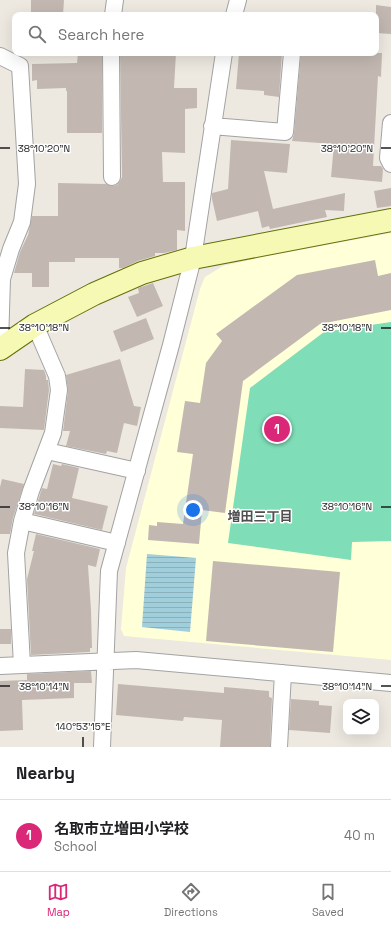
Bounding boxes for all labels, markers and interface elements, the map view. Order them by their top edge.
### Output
search box [12,12,379,56]
icon: search [26,23,48,45]
text: Search here [58,25,144,44]
text: 38°10'20"N [18,142,70,155]
text: 38°10'20"N [321,142,373,155]
text: 38°10'18"N [19,321,69,334]
text: 38°10'18"N [322,321,372,334]
pin: 1 [264,414,290,444]
text: 38°10'16"N [19,500,69,513]
your location [183,500,203,520]
text: 38°10'16"N [322,500,372,513]
district label: 増田三丁目 [227,508,293,525]
text: 38°10'14"N [19,680,69,693]
text: 38°10'14"N [322,680,372,693]
map controls [343,699,379,735]
button: layers [343,699,379,735]
text: 140°53'15"E [55,720,111,733]
text: Nearby [16,762,75,784]
text: 名取市立増田小学校 [54,819,189,838]
text: 1 [26,827,32,844]
text: 40 m [344,827,375,844]
text: School [54,838,97,855]
tab: Map [47,881,70,919]
tab: Directions [164,881,218,919]
tab: Saved [312,881,344,919]

